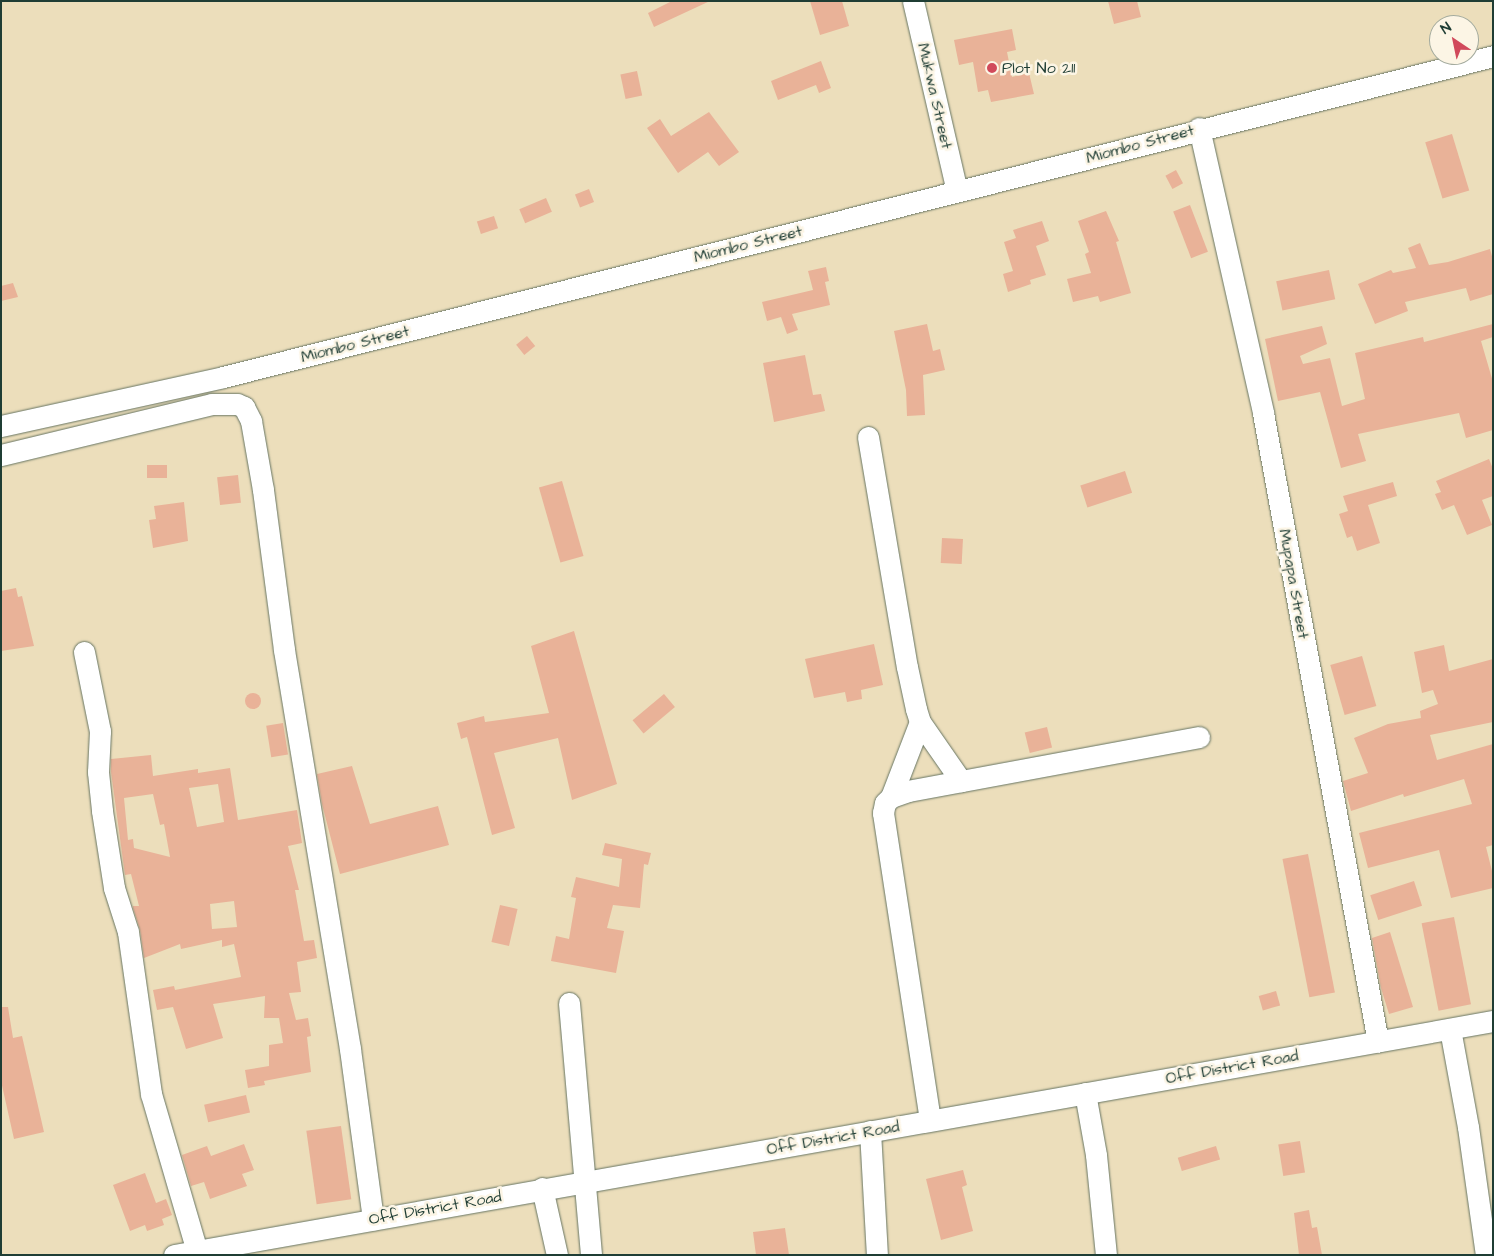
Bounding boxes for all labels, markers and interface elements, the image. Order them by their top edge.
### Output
north arrow [1429,15,1479,65]
text: N [1437,18,1455,39]
street label: Mukwa Street [913,41,957,151]
place label: Plot No 211 [1002,58,1075,78]
marker: Plot No 211 [986,62,998,74]
street label: Miombo Street [1084,120,1196,168]
street label: Miombo Street [692,221,804,267]
street label: Miombo Street [299,321,411,367]
street label: Mupapa Street [1275,528,1313,640]
street label: Off District Road [1164,1046,1300,1088]
street label: Off District Road [765,1117,901,1159]
street label: Off District Road [367,1187,503,1229]

